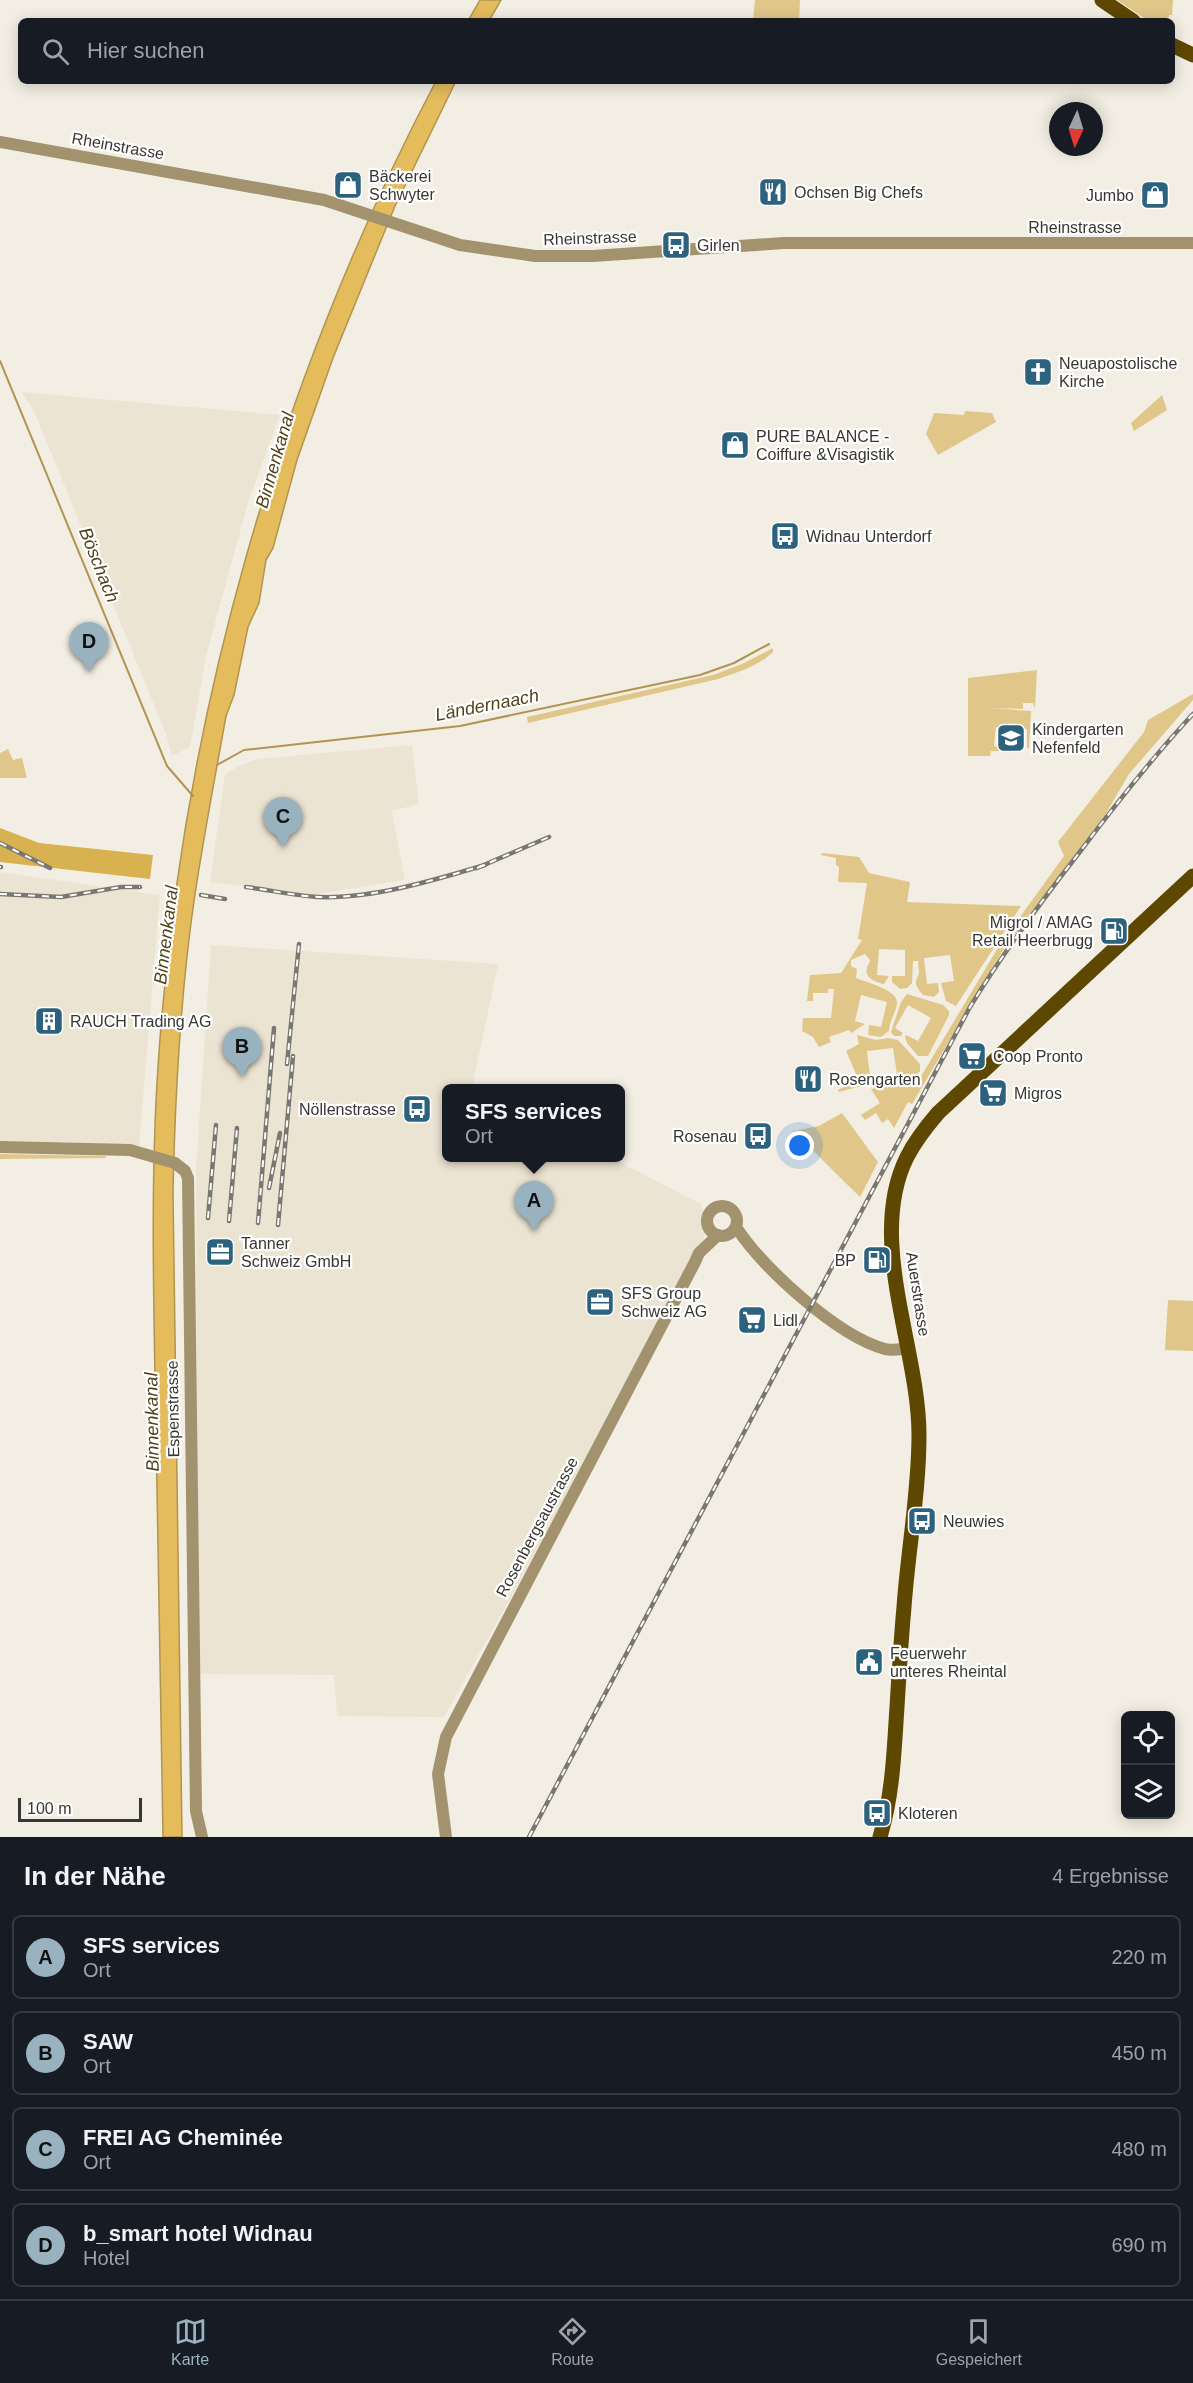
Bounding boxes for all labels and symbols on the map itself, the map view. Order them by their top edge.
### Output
north arrow [1049,102,1103,156]
street label: Rheinstrasse [71,130,166,162]
place label: Bäckerei Schwyter [369,168,435,203]
shop icon: Bäckerei Schwyter [332,169,364,201]
restaurant icon: Ochsen Big Chefs [757,176,789,208]
shop icon: Jumbo [1139,179,1171,211]
place label: Ochsen Big Chefs [794,184,923,201]
place label: Jumbo [1086,187,1134,204]
street label: Rheinstrasse [1028,219,1122,236]
street label: Rheinstrasse [543,228,637,248]
bus stop icon: Girlen [660,229,692,261]
place label: Girlen [697,237,740,254]
place label: Neuapostolische Kirche [1059,355,1177,390]
church icon: Neuapostolische Kirche [1022,356,1054,388]
water label: Binnenkanal [252,409,299,510]
place label: PURE BALANCE - Coiffure &Visagistik [756,428,895,463]
shop icon: PURE BALANCE - Coiffure &Visagistik [719,429,751,461]
bus stop icon: Widnau Unterdorf [769,520,801,552]
water label: Böschach [75,525,123,605]
place label: Widnau Unterdorf [806,528,932,545]
pin: D [70,622,109,672]
water label: Ländernaach [434,685,540,725]
place label: Kindergarten Nefenfeld [1032,721,1124,756]
school or university icon: Kindergarten Nefenfeld [995,722,1027,754]
pin: C [264,798,302,847]
water label: Binnenkanal [150,884,182,985]
place label: Migrol / AMAG Retail Heerbrugg [972,914,1093,949]
fuel station icon: Migrol / AMAG Retail Heerbrugg [1098,915,1130,947]
building icon: RAUCH Trading AG [33,1005,65,1037]
place label: RAUCH Trading AG [70,1013,211,1030]
pin: B [222,1028,262,1077]
supermarket icon: Coop Pronto [956,1040,988,1072]
place label: Coop Pronto [993,1048,1083,1065]
restaurant icon: Rosengarten [792,1063,824,1095]
place label: Rosengarten [829,1071,921,1088]
supermarket icon: Migros [977,1077,1009,1109]
place label: Migros [1014,1085,1062,1102]
bus stop icon: Nöllenstrasse [401,1093,433,1125]
place label: Nöllenstrasse [299,1101,396,1118]
bus stop icon: Rosenau [742,1120,774,1152]
place label: Rosenau [673,1128,737,1145]
your location [785,1131,814,1160]
pin: A [514,1182,554,1231]
place label: Tanner Schweiz GmbH [241,1235,351,1270]
office icon: Tanner Schweiz GmbH [204,1236,236,1268]
fuel station icon: BP [861,1244,893,1276]
street label: Auerstrasse [903,1251,933,1338]
place label: BP [835,1252,856,1269]
place label: SFS Group Schweiz AG [621,1285,707,1320]
office icon: SFS Group Schweiz AG [584,1286,616,1318]
supermarket icon: Lidl [736,1304,768,1336]
place label: Lidl [773,1312,798,1329]
street label: Espenstrasse [164,1360,182,1458]
water label: Binnenkanal [141,1371,163,1472]
street label: Rosenbergsaustrasse [493,1454,581,1600]
bus stop icon: Neuwies [906,1505,938,1537]
place label: Neuwies [943,1513,1004,1530]
place label: Feuerwehr unteres Rheintal [890,1645,1007,1680]
public building icon: Feuerwehr unteres Rheintal [853,1646,885,1678]
scale bar [18,1795,142,1822]
bus stop icon: Kloteren [861,1797,893,1829]
place label: Kloteren [898,1805,958,1822]

